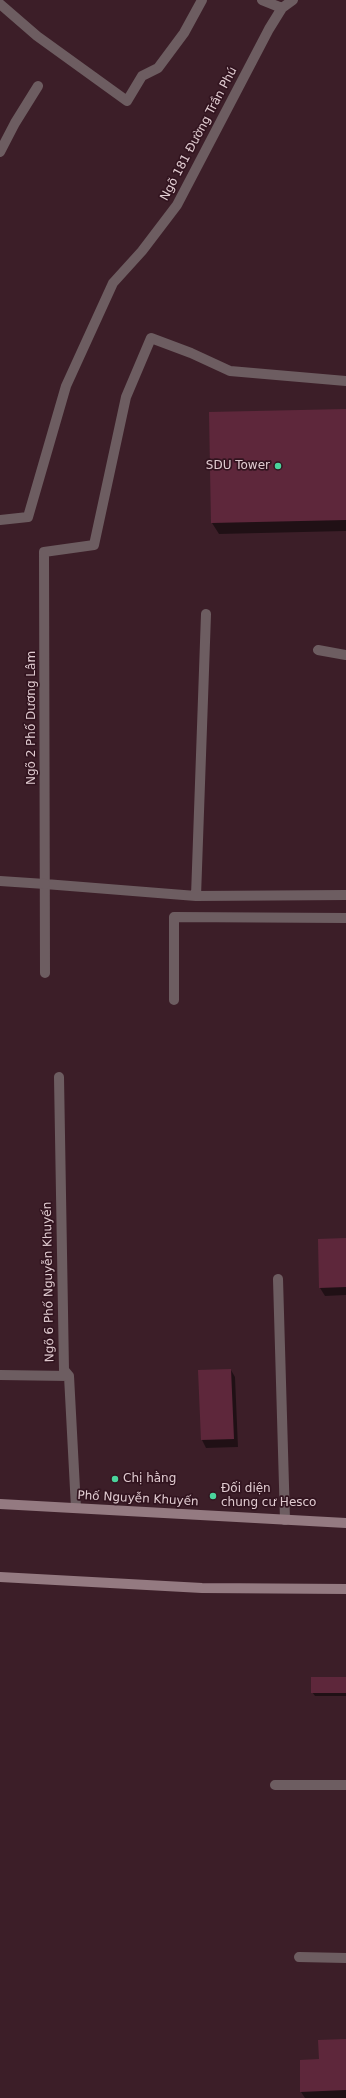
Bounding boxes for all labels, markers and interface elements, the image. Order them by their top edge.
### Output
street label: Ngõ 181 Đường Trần Phú [158,65,240,203]
place label: SDU Tower [206,459,270,473]
marker: SDU Tower [273,461,283,471]
street label: Ngõ 2 Phố Dương Lâm [25,651,39,785]
street label: Ngõ 6 Phố Nguyễn Khuyến [40,1202,58,1362]
place label: Chị hằng [123,1472,176,1486]
marker: Chị hằng [110,1474,120,1484]
place label: Đối diện chung cư Hesco [221,1482,316,1510]
street label: Phố Nguyễn Khuyến [77,1489,199,1509]
marker: Đối diện chung cư Hesco [208,1491,218,1501]

